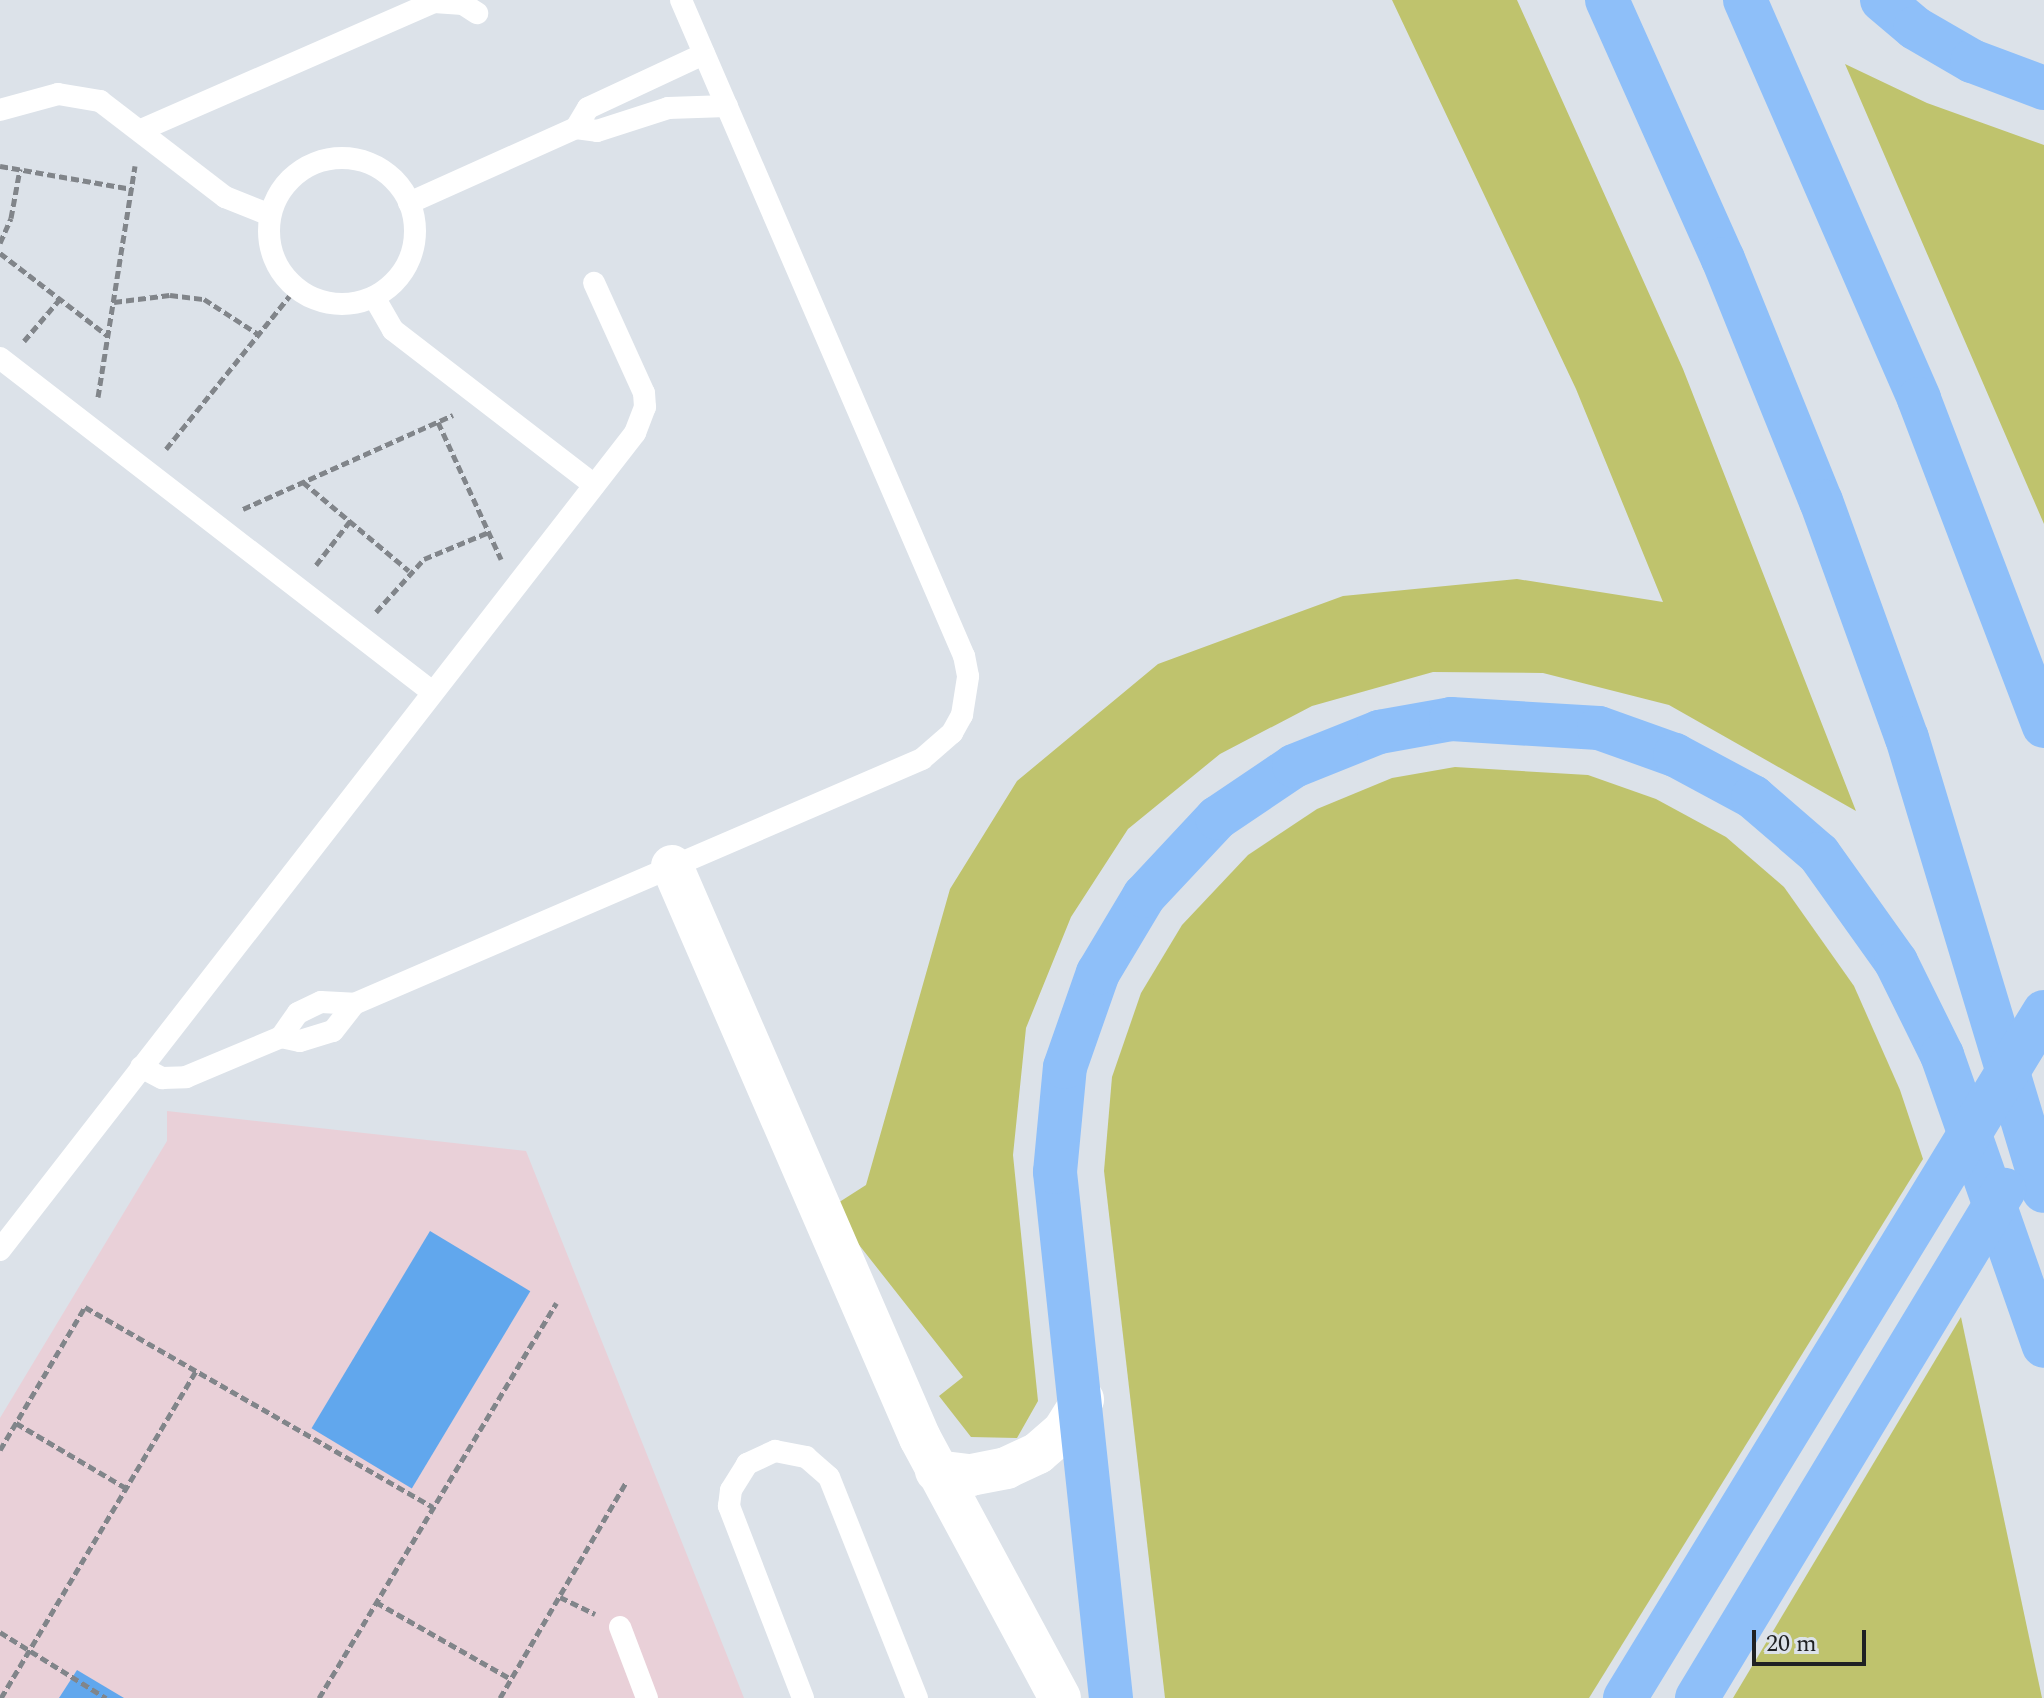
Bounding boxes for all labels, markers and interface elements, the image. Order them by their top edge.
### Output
scale bar [1756,1614,1870,1664]
text: 20 m [1766,1626,1817,1662]

